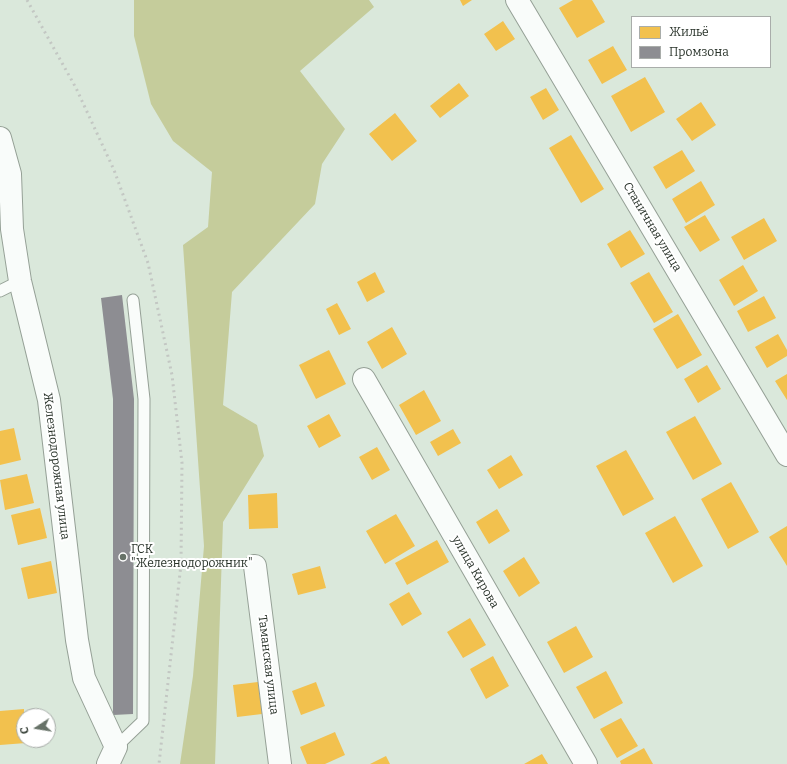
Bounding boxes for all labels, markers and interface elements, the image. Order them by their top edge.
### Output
legend [631,16,771,68]
text: Жильё [669,25,709,39]
text: Промзона [669,45,729,59]
street label: Станичная улица [620,180,684,274]
street label: Железнодорожная улица [40,391,72,541]
street label: улица Кирова [448,533,502,611]
place label: ГСК "Железнодорожник" [131,543,253,571]
marker: ГСК "Железнодорожник" [118,552,128,562]
street label: Таманская улица [255,614,281,716]
north arrow [16,708,56,748]
text: С [18,726,32,735]

